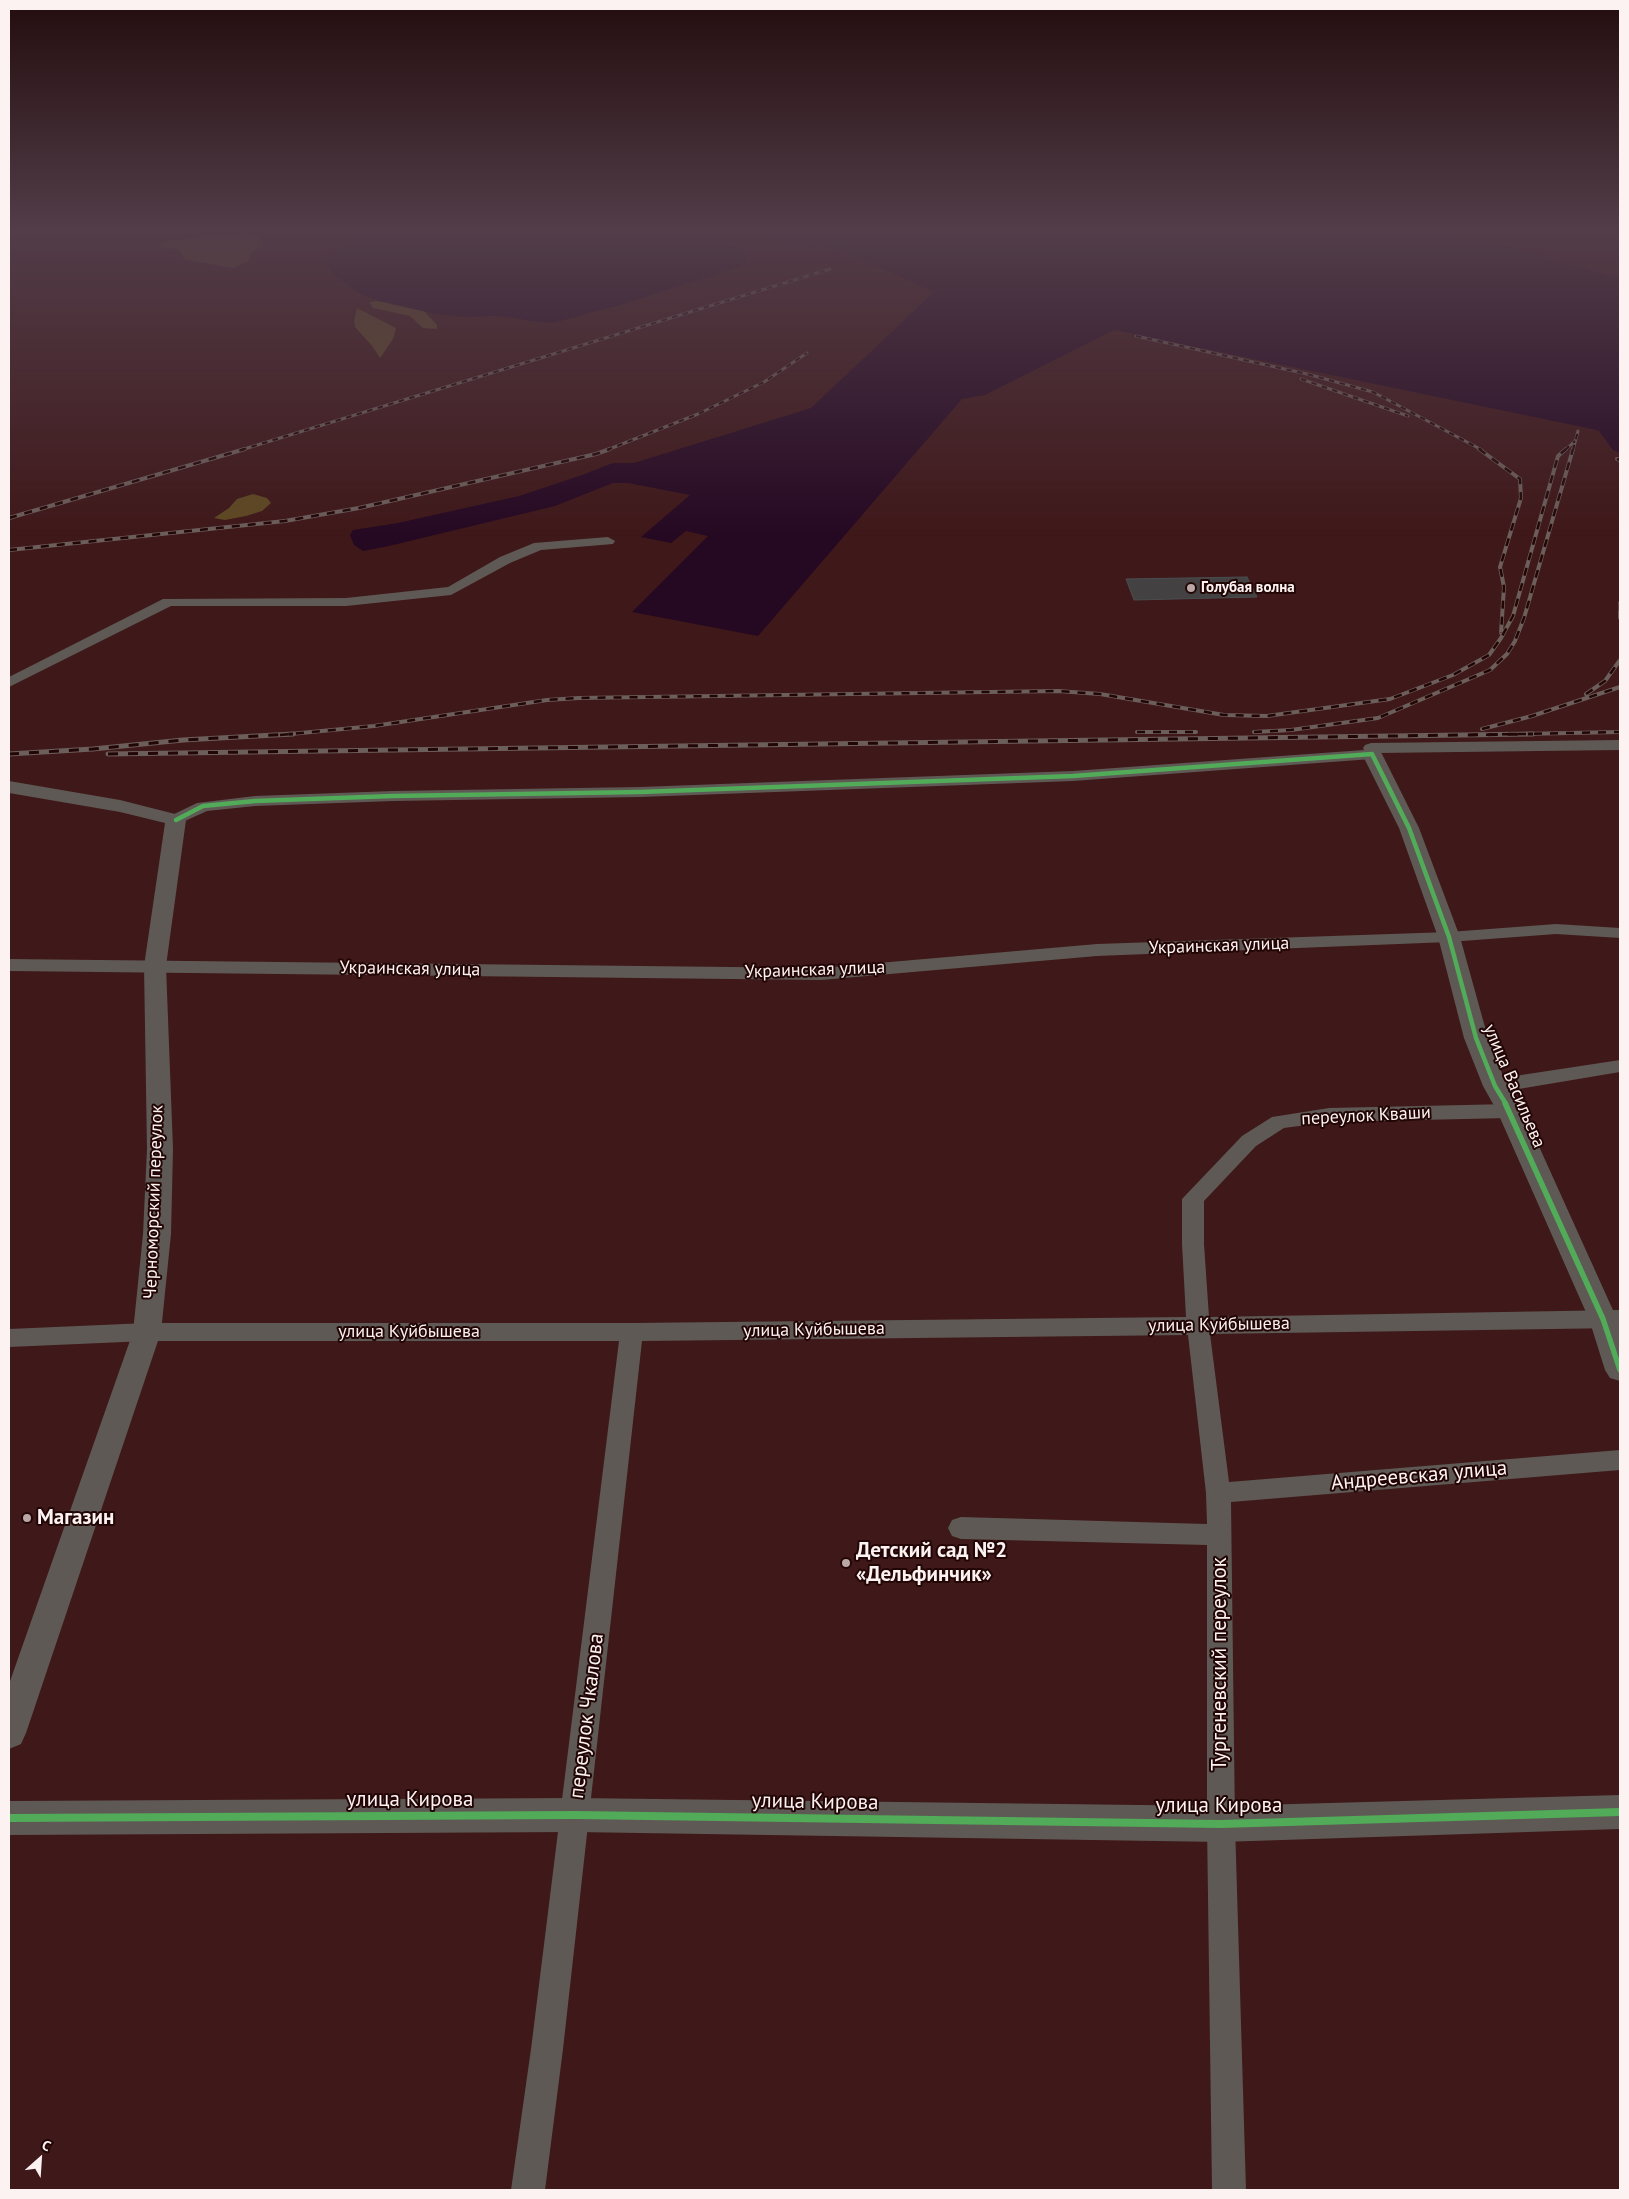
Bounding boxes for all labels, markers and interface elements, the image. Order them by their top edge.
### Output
place label: Голубая волна [1201,579,1295,597]
marker: Голубая волна [1185,582,1197,594]
street label: Украинская улица [1148,933,1290,959]
street label: Украинская улица [339,957,481,981]
street label: Украинская улица [744,957,886,983]
street label: улица Васильева [1478,1021,1550,1151]
street label: переулок Кваши [1301,1102,1431,1130]
street label: Черноморский переулок [140,1105,168,1299]
street label: улица Куйбышева [1148,1313,1290,1337]
street label: улица Куйбышева [743,1318,885,1342]
street label: улица Куйбышева [338,1321,480,1343]
street label: Андреевская улица [1330,1456,1508,1496]
place label: Магазин [37,1505,114,1531]
marker: Магазин [21,1512,33,1524]
place label: Детский сад №2 «Дельфинчик» [856,1538,1007,1588]
marker: Детский сад №2 «Дельфинчик» [840,1557,852,1569]
street label: Тургеневский переулок [1207,1557,1233,1771]
street label: переулок Чкалова [564,1632,610,1800]
street label: улица Кирова [347,1787,473,1813]
street label: улица Кирова [751,1788,879,1816]
street label: улица Кирова [1156,1793,1282,1819]
north arrow [15,2134,65,2184]
text: С [39,2136,54,2155]

